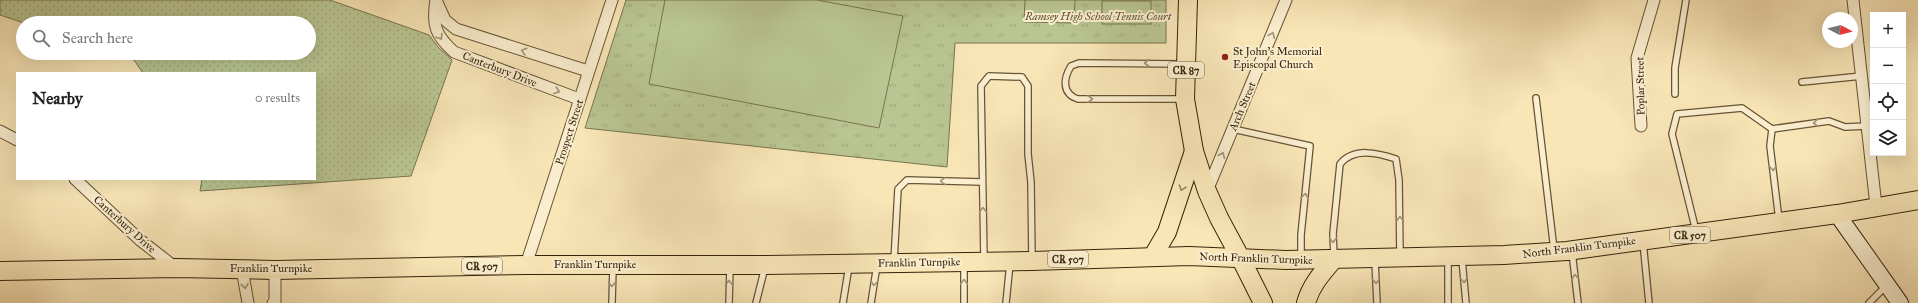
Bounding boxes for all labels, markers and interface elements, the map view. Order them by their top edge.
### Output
park label: Ramsey High School Tennis Court [1024,10,1172,23]
north arrow [1822,12,1858,48]
map controls [1870,12,1906,156]
button: + [1870,12,1906,48]
search box [16,16,316,60]
icon: search [30,27,52,49]
text: Search here [62,29,133,47]
one-way arrow [1267,31,1275,39]
one-way arrow [436,33,443,40]
place label: St John's Memorial Episcopal Church [1233,45,1322,71]
one-way arrow [521,47,528,56]
button: − [1870,48,1906,84]
street label: Canterbury Drive [461,49,539,90]
marker: St John's Memorial Episcopal Church [1220,52,1230,62]
street label: Poplar Street [1633,57,1648,115]
one-way arrow [1144,59,1150,68]
road number: CR 87 [1168,62,1204,78]
street label: Arch Street [1226,80,1259,134]
button: locate [1870,84,1906,120]
one-way arrow [553,86,560,94]
text: Nearby [32,88,83,109]
text: 0 results [255,90,300,106]
one-way arrow [1087,95,1093,103]
street label: Prospect Street [553,98,586,167]
one-way arrow [1812,118,1819,127]
button: layers [1870,120,1906,156]
one-way arrow [1217,151,1225,159]
one-way arrow [1768,165,1777,171]
one-way arrow [940,177,946,185]
one-way arrow [1178,185,1187,192]
street label: Canterbury Drive [91,193,159,256]
one-way arrow [1301,193,1310,199]
one-way arrow [979,207,987,213]
one-way arrow [1395,216,1404,222]
road number: CR 507 [1670,227,1710,243]
street label: North Franklin Turnpike [1522,234,1637,261]
one-way arrow [1329,237,1337,243]
street label: North Franklin Turnpike [1199,250,1313,267]
road number: CR 507 [1048,251,1088,267]
street label: Franklin Turnpike [878,255,961,270]
road number: CR 507 [462,258,502,274]
street label: Franklin Turnpike [554,258,637,271]
street label: Franklin Turnpike [230,262,313,275]
one-way arrow [1571,274,1580,280]
one-way arrow [1459,277,1468,283]
one-way arrow [1371,278,1380,284]
one-way arrow [960,279,968,285]
one-way arrow [725,280,734,287]
one-way arrow [870,280,879,286]
one-way arrow [608,281,616,287]
one-way arrow [240,283,249,289]

